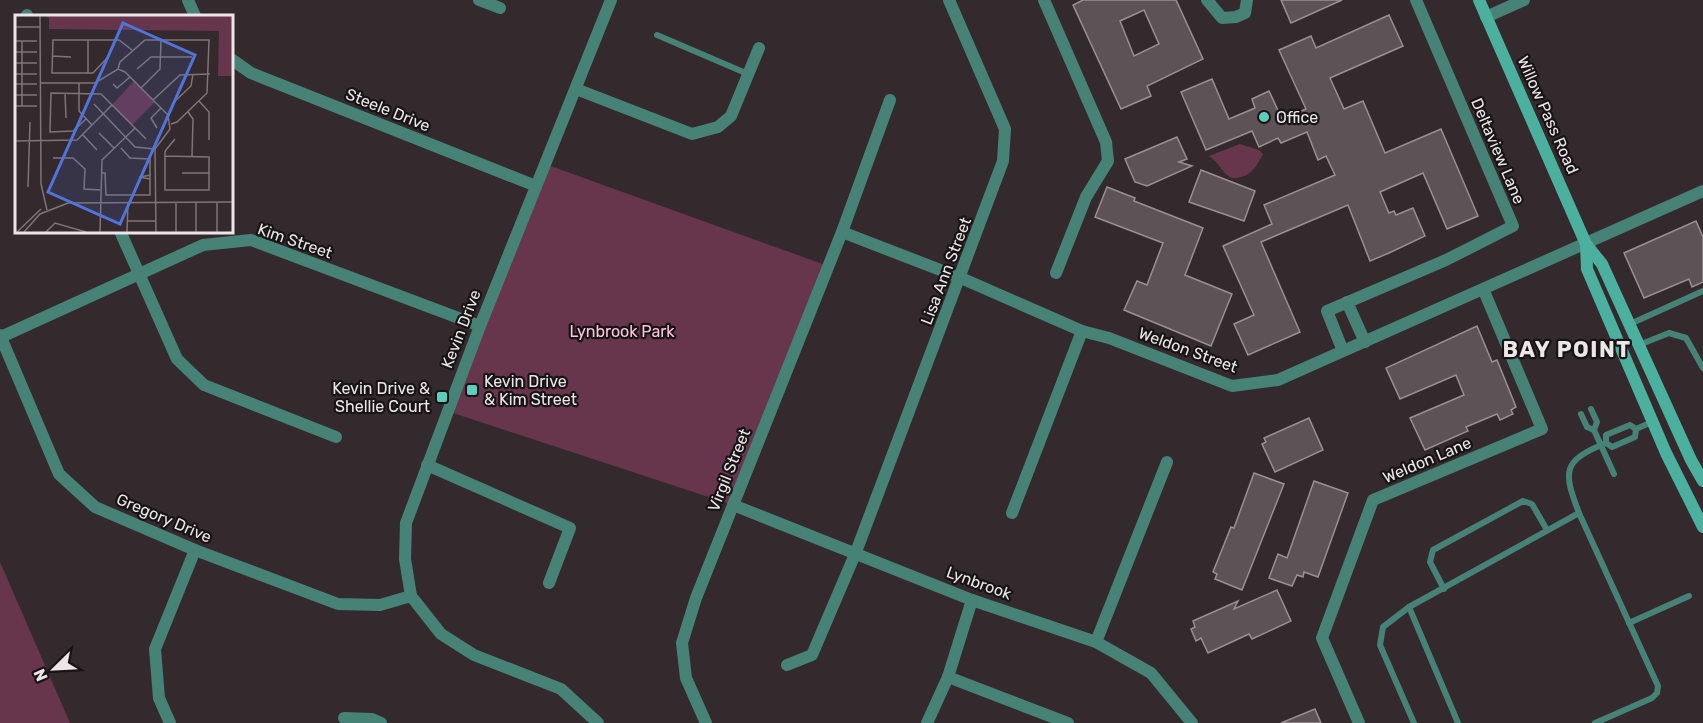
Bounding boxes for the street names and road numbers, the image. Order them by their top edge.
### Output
street label: Willow Pass Road [1514,53,1582,177]
street label: Steele Drive [343,84,433,136]
street label: Deltaview Lane [1467,95,1529,207]
street label: Lisa Ann Street [917,215,975,327]
street label: Kim Street [255,219,335,263]
street label: Kevin Drive [437,287,485,371]
street label: Weldon Street [1136,323,1240,377]
street label: Virgil Street [704,426,754,514]
street label: Weldon Lane [1380,433,1474,487]
street label: Gregory Drive [114,489,214,547]
street label: Lynbrook [944,562,1015,604]

